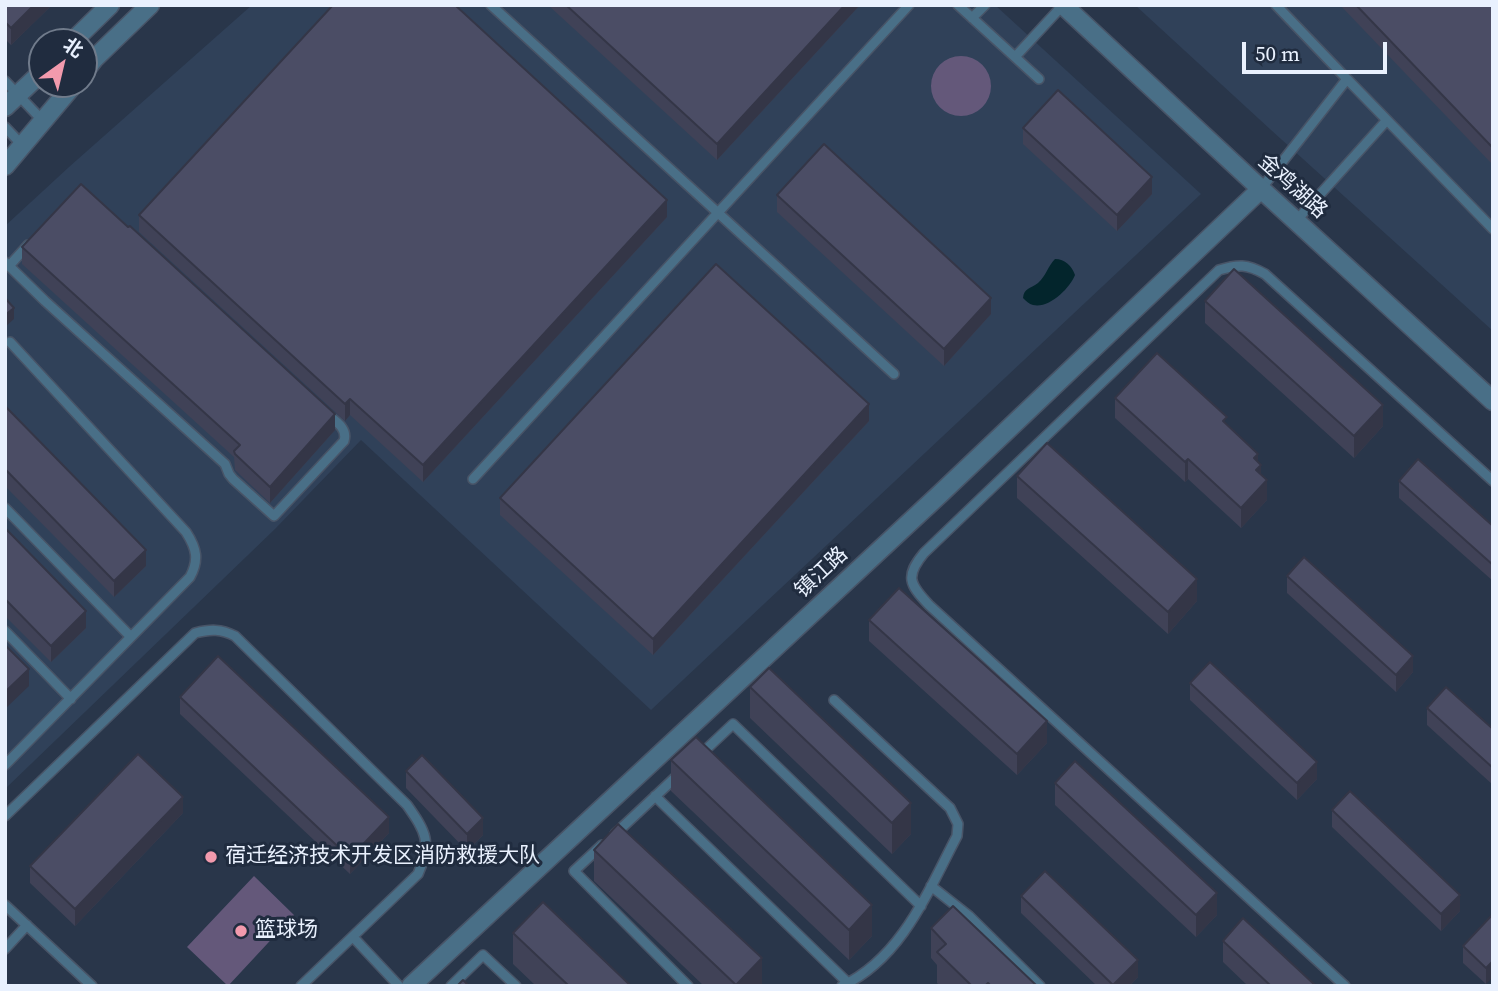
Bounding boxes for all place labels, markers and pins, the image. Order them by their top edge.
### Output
place label: 宿迁经济技术开发区消防救援大队 [225,844,540,870]
marker: 宿迁经济技术开发区消防救援大队 [203,849,219,865]
place label: 篮球场 [255,918,318,944]
marker: 篮球场 [233,923,249,939]

